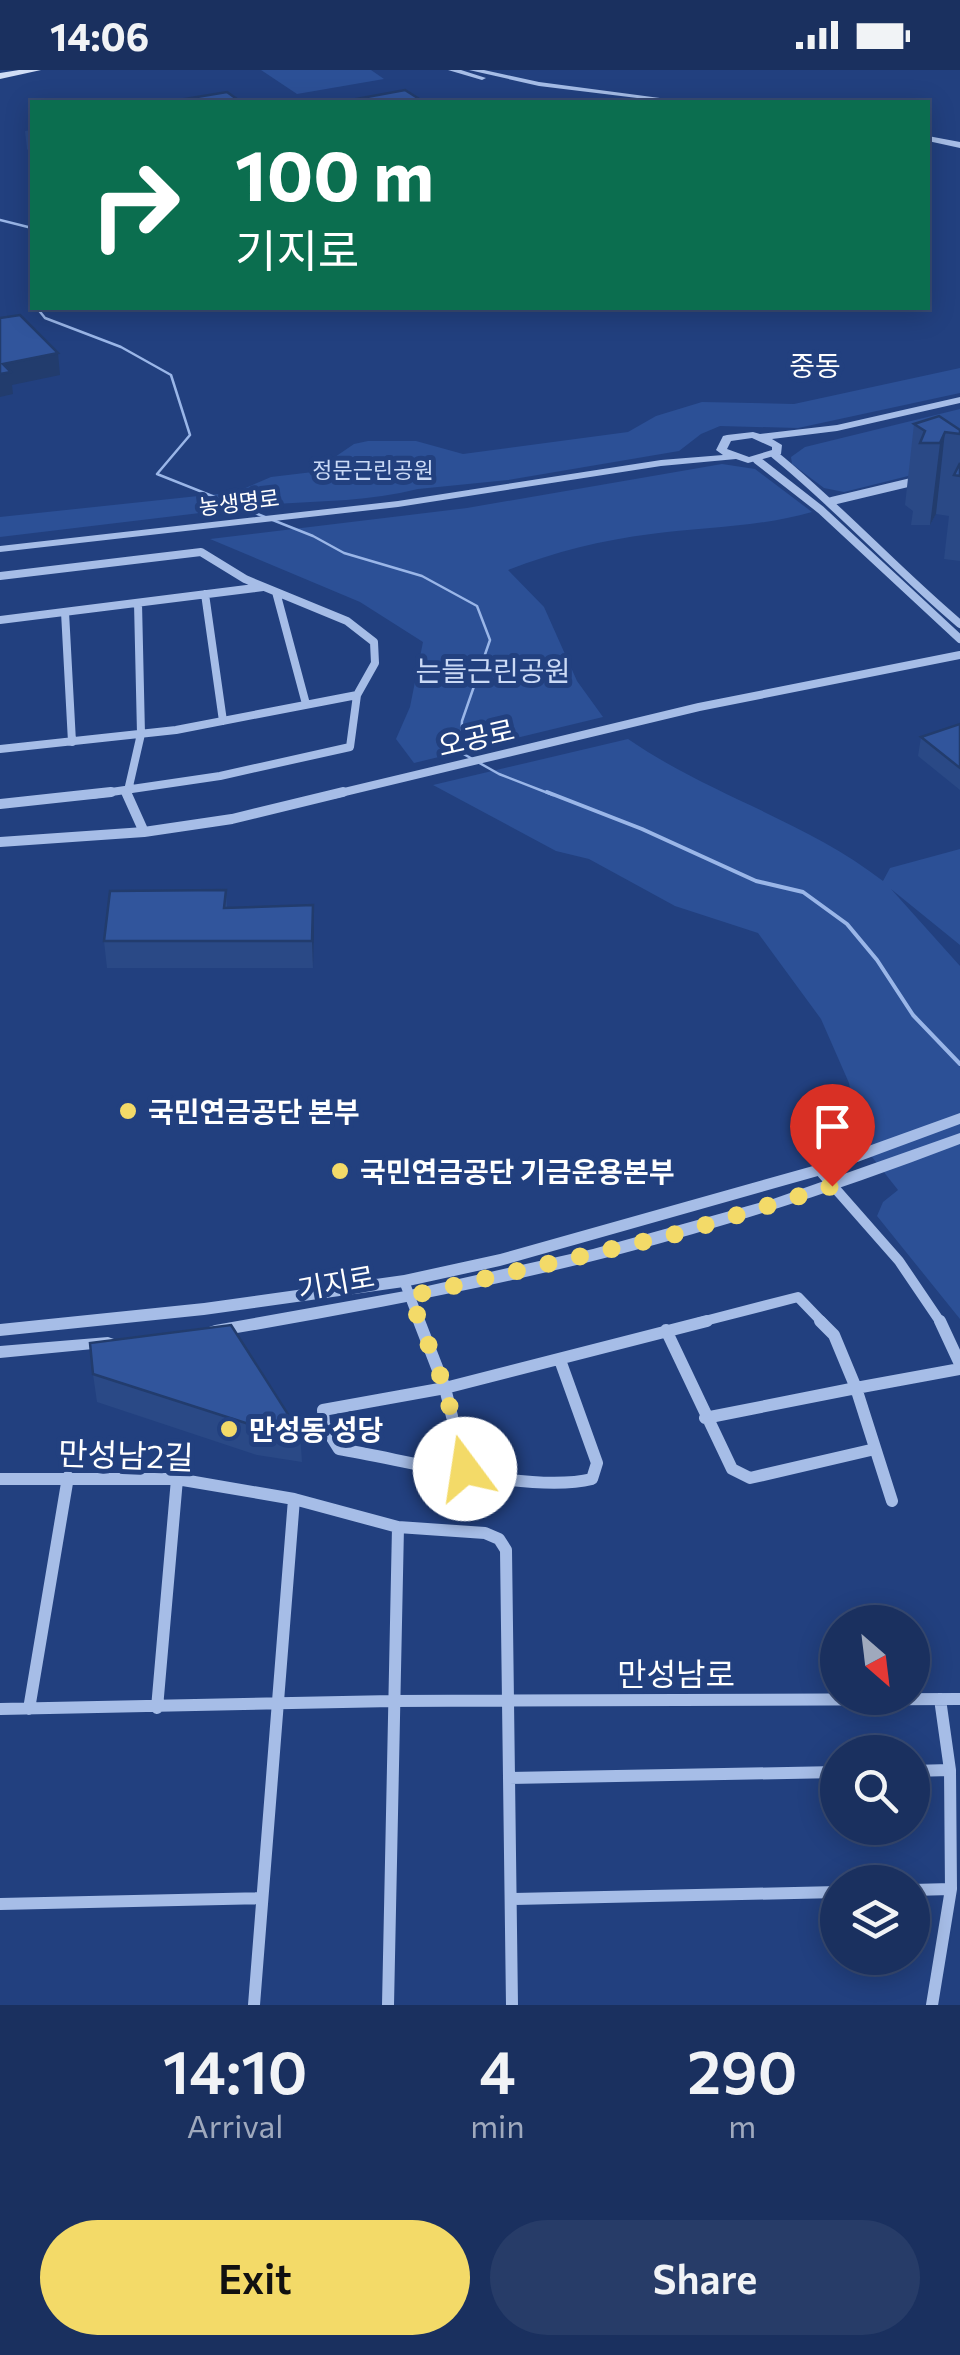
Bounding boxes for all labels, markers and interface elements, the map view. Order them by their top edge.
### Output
text: 14:06 [50,12,149,59]
text: 100 m [235,130,434,215]
icon: right [70,140,200,270]
text: 기지로 [235,221,359,276]
district label: 중동 [789,348,841,382]
park label: 정문근린공원 [312,456,434,483]
street label: 농생명로 [197,484,281,520]
park label: 는들근린공원 [416,653,570,687]
street label: 오공로 [435,712,517,762]
pin [790,1084,875,1187]
place label: 국민연금공단 본부 [148,1094,359,1128]
icon: arrive [805,1099,860,1154]
marker: 국민연금공단 본부 [117,1100,139,1122]
place label: 국민연금공단 기금운용본부 [360,1154,674,1188]
marker: 국민연금공단 기금운용본부 [329,1160,351,1182]
street label: 기지로 [295,1259,377,1305]
place label: 만성동 성당 [249,1412,383,1446]
position arrow [413,1417,517,1521]
marker: 만성동 성당 [218,1418,240,1440]
street label: 만성남2길 [58,1432,194,1476]
north arrow [820,1605,930,1715]
map controls [820,1605,930,1975]
street label: 만성남로 [617,1653,735,1693]
button: search [820,1735,930,1845]
button: layers [820,1865,930,1975]
text: 14:10 [163,2033,307,2106]
text: 4 [479,2033,516,2106]
text: 290 [687,2033,797,2106]
text: Arrival [187,2105,284,2145]
text: min [470,2105,525,2145]
text: m [728,2105,756,2145]
button: Exit [40,2220,470,2335]
button: Share [490,2220,920,2335]

